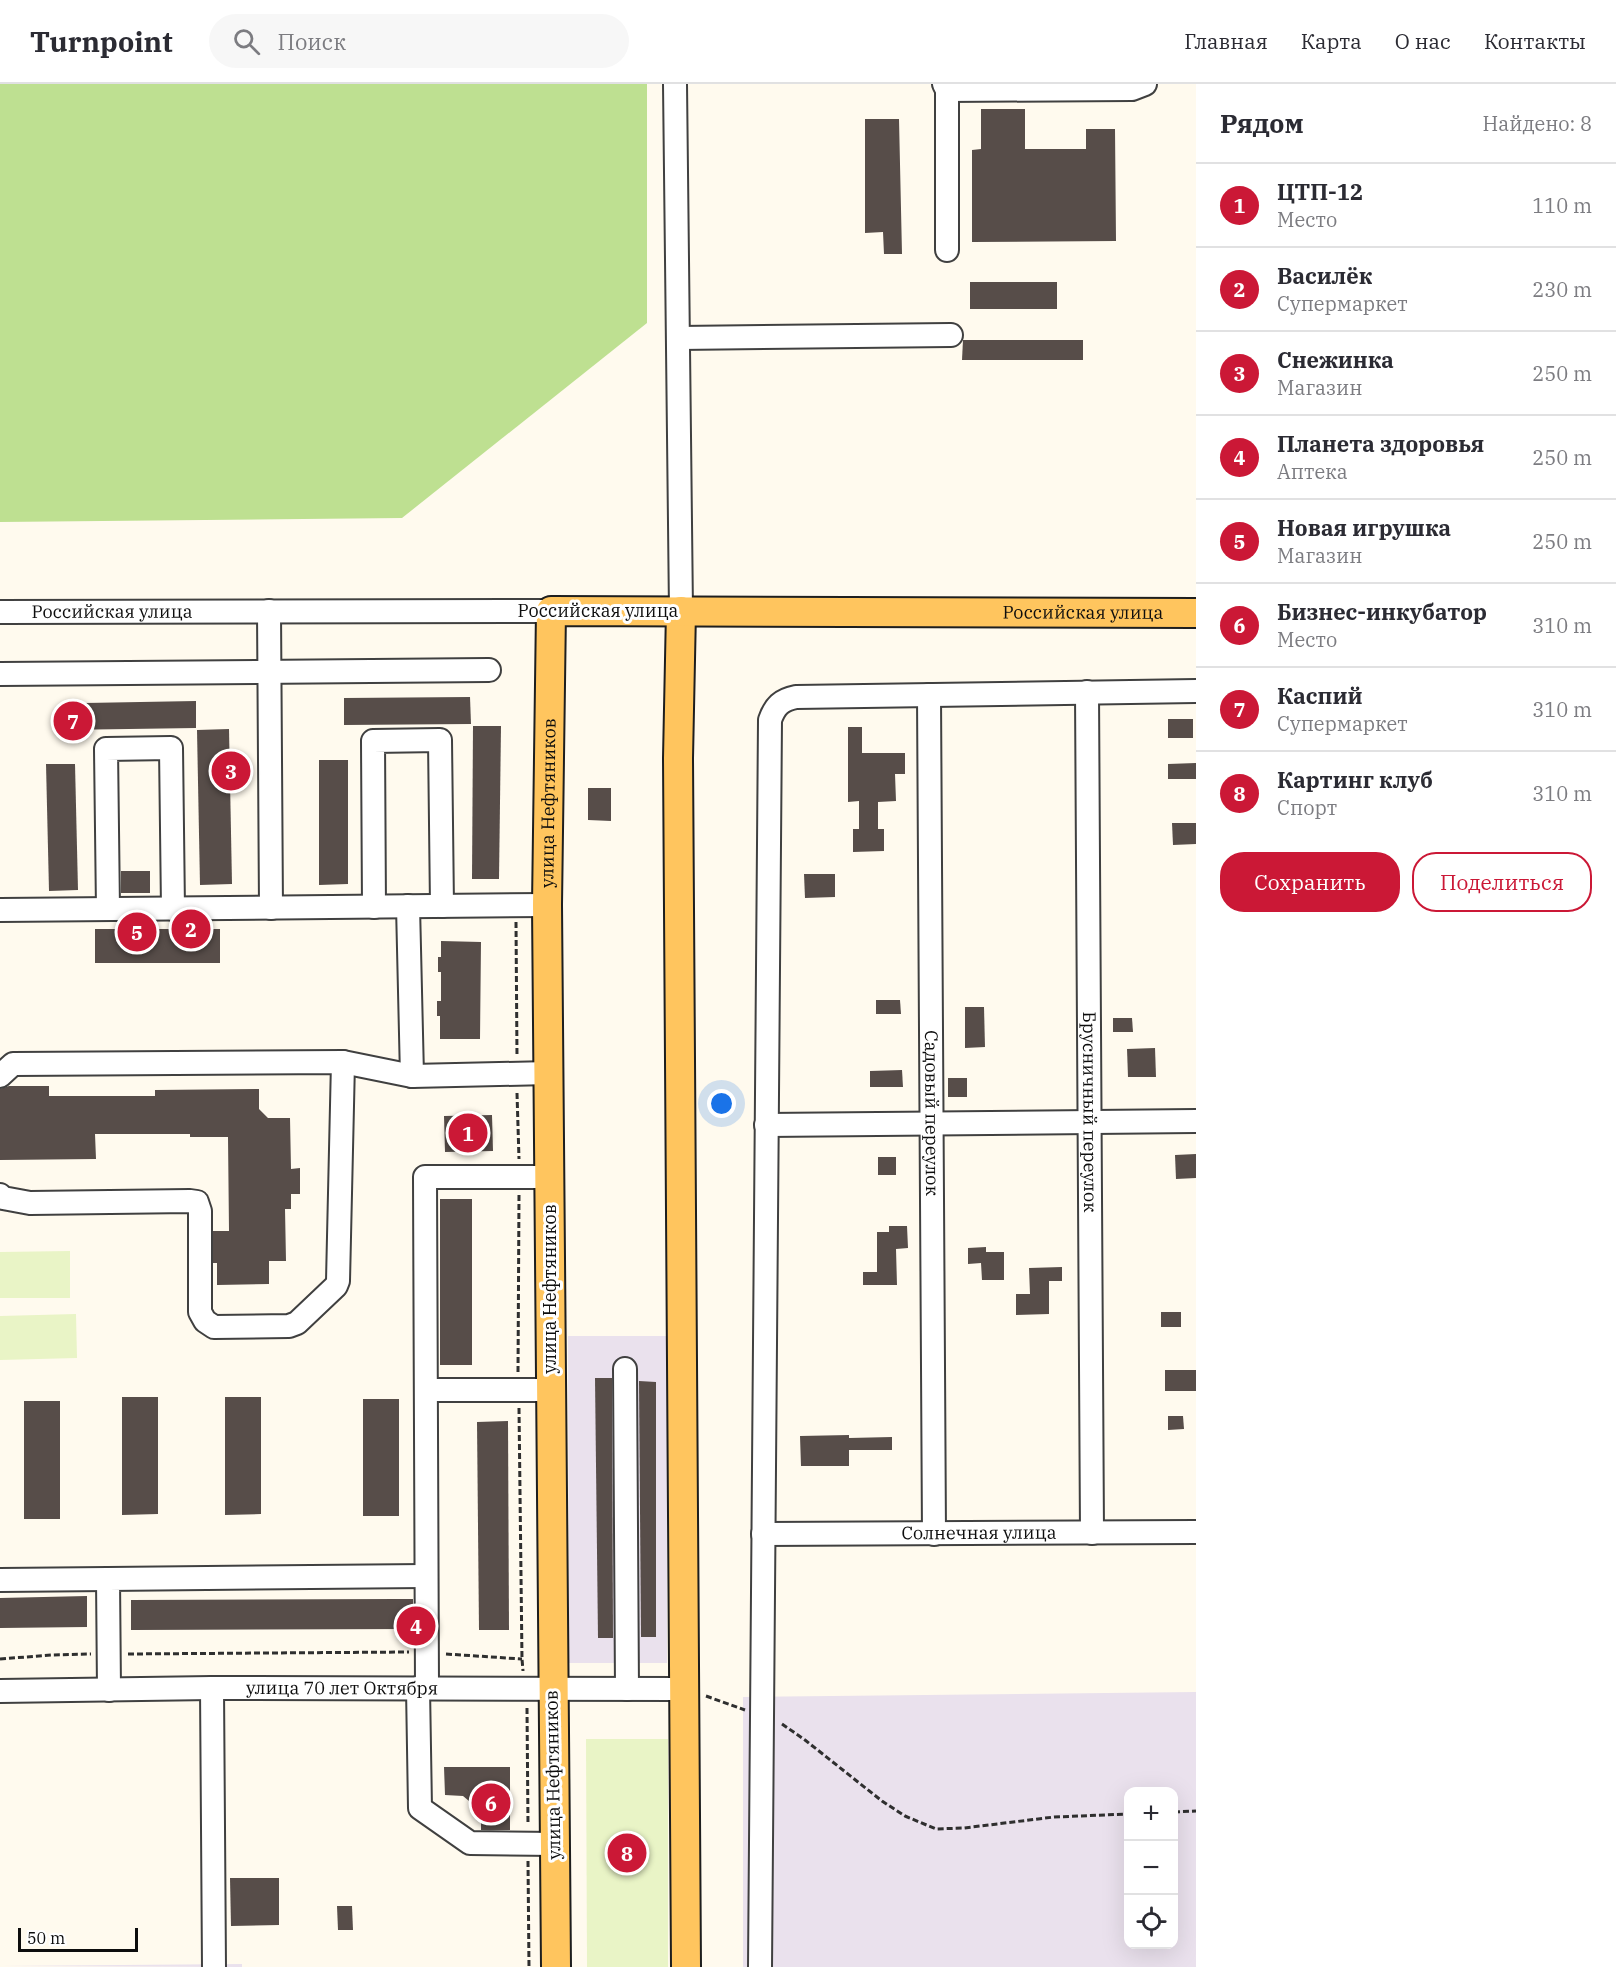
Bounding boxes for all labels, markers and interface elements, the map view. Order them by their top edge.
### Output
search box [209,14,629,68]
text: Turnpoint [30,23,173,60]
icon: search [230,25,263,58]
text: Поиск [278,27,346,56]
text: Главная [1184,27,1268,55]
text: Карта [1301,27,1362,55]
text: О нас [1395,27,1451,55]
text: Контакты [1484,27,1586,55]
text: Рядом [1220,106,1304,140]
text: Найдено: 8 [1483,110,1592,137]
text: ЦТП-12 [1277,177,1363,206]
text: 1 [1234,192,1246,219]
text: 110 m [1532,192,1592,219]
text: Место [1277,206,1337,233]
text: Василёк [1277,261,1372,290]
text: 2 [1234,276,1246,303]
text: 230 m [1532,276,1592,303]
text: Супермаркет [1277,290,1408,317]
text: Снежинка [1277,345,1394,374]
text: 3 [1234,360,1246,387]
text: 250 m [1532,360,1592,387]
text: Магазин [1277,374,1362,401]
text: Планета здоровья [1277,429,1484,458]
text: 4 [1234,444,1246,471]
text: 250 m [1532,444,1592,471]
text: Аптека [1277,458,1348,485]
text: Новая игрушка [1277,513,1451,542]
text: 5 [1234,528,1246,555]
text: 250 m [1532,528,1592,555]
text: Магазин [1277,542,1362,569]
text: Бизнес-инкубатор [1277,597,1487,626]
street label: Российская улица [518,599,679,622]
street label: Российская улица [32,600,193,623]
street label: Российская улица [1002,600,1164,624]
text: 6 [1234,612,1246,639]
text: 310 m [1532,612,1592,639]
text: Место [1277,626,1337,653]
text: Каспий [1277,681,1363,710]
text: 7 [1234,696,1246,723]
text: 310 m [1532,696,1592,723]
pin: 7 [54,698,92,744]
text: Супермаркет [1277,710,1408,737]
street label: улица Нефтяников [535,718,561,888]
pin: 3 [212,748,250,794]
text: Картинг клуб [1277,765,1433,794]
text: 8 [1234,780,1246,807]
text: 310 m [1532,780,1592,807]
text: Спорт [1277,794,1337,821]
button: Сохранить [1220,852,1400,912]
button: Поделиться [1412,852,1592,912]
pin: 2 [172,906,210,952]
pin: 5 [118,910,156,954]
street label: Брусничный переулок [1078,1011,1102,1213]
street label: Садовый переулок [920,1030,944,1196]
your location [707,1089,736,1118]
pin: 1 [448,1110,488,1156]
street label: улица Нефтяников [538,1204,561,1374]
street label: Солнечная улица [901,1521,1057,1544]
pin: 4 [396,1604,436,1648]
street label: улица 70 лет Октября [246,1676,438,1699]
street label: улица Нефтяников [540,1690,565,1860]
pin: 6 [472,1780,510,1826]
map controls [1124,1787,1178,1949]
button: + [1124,1787,1178,1841]
pin: 8 [608,1830,646,1876]
button: − [1124,1841,1178,1895]
button: locate [1124,1895,1178,1949]
scale bar [18,1925,138,1952]
text: 50 m [27,1928,65,1948]

